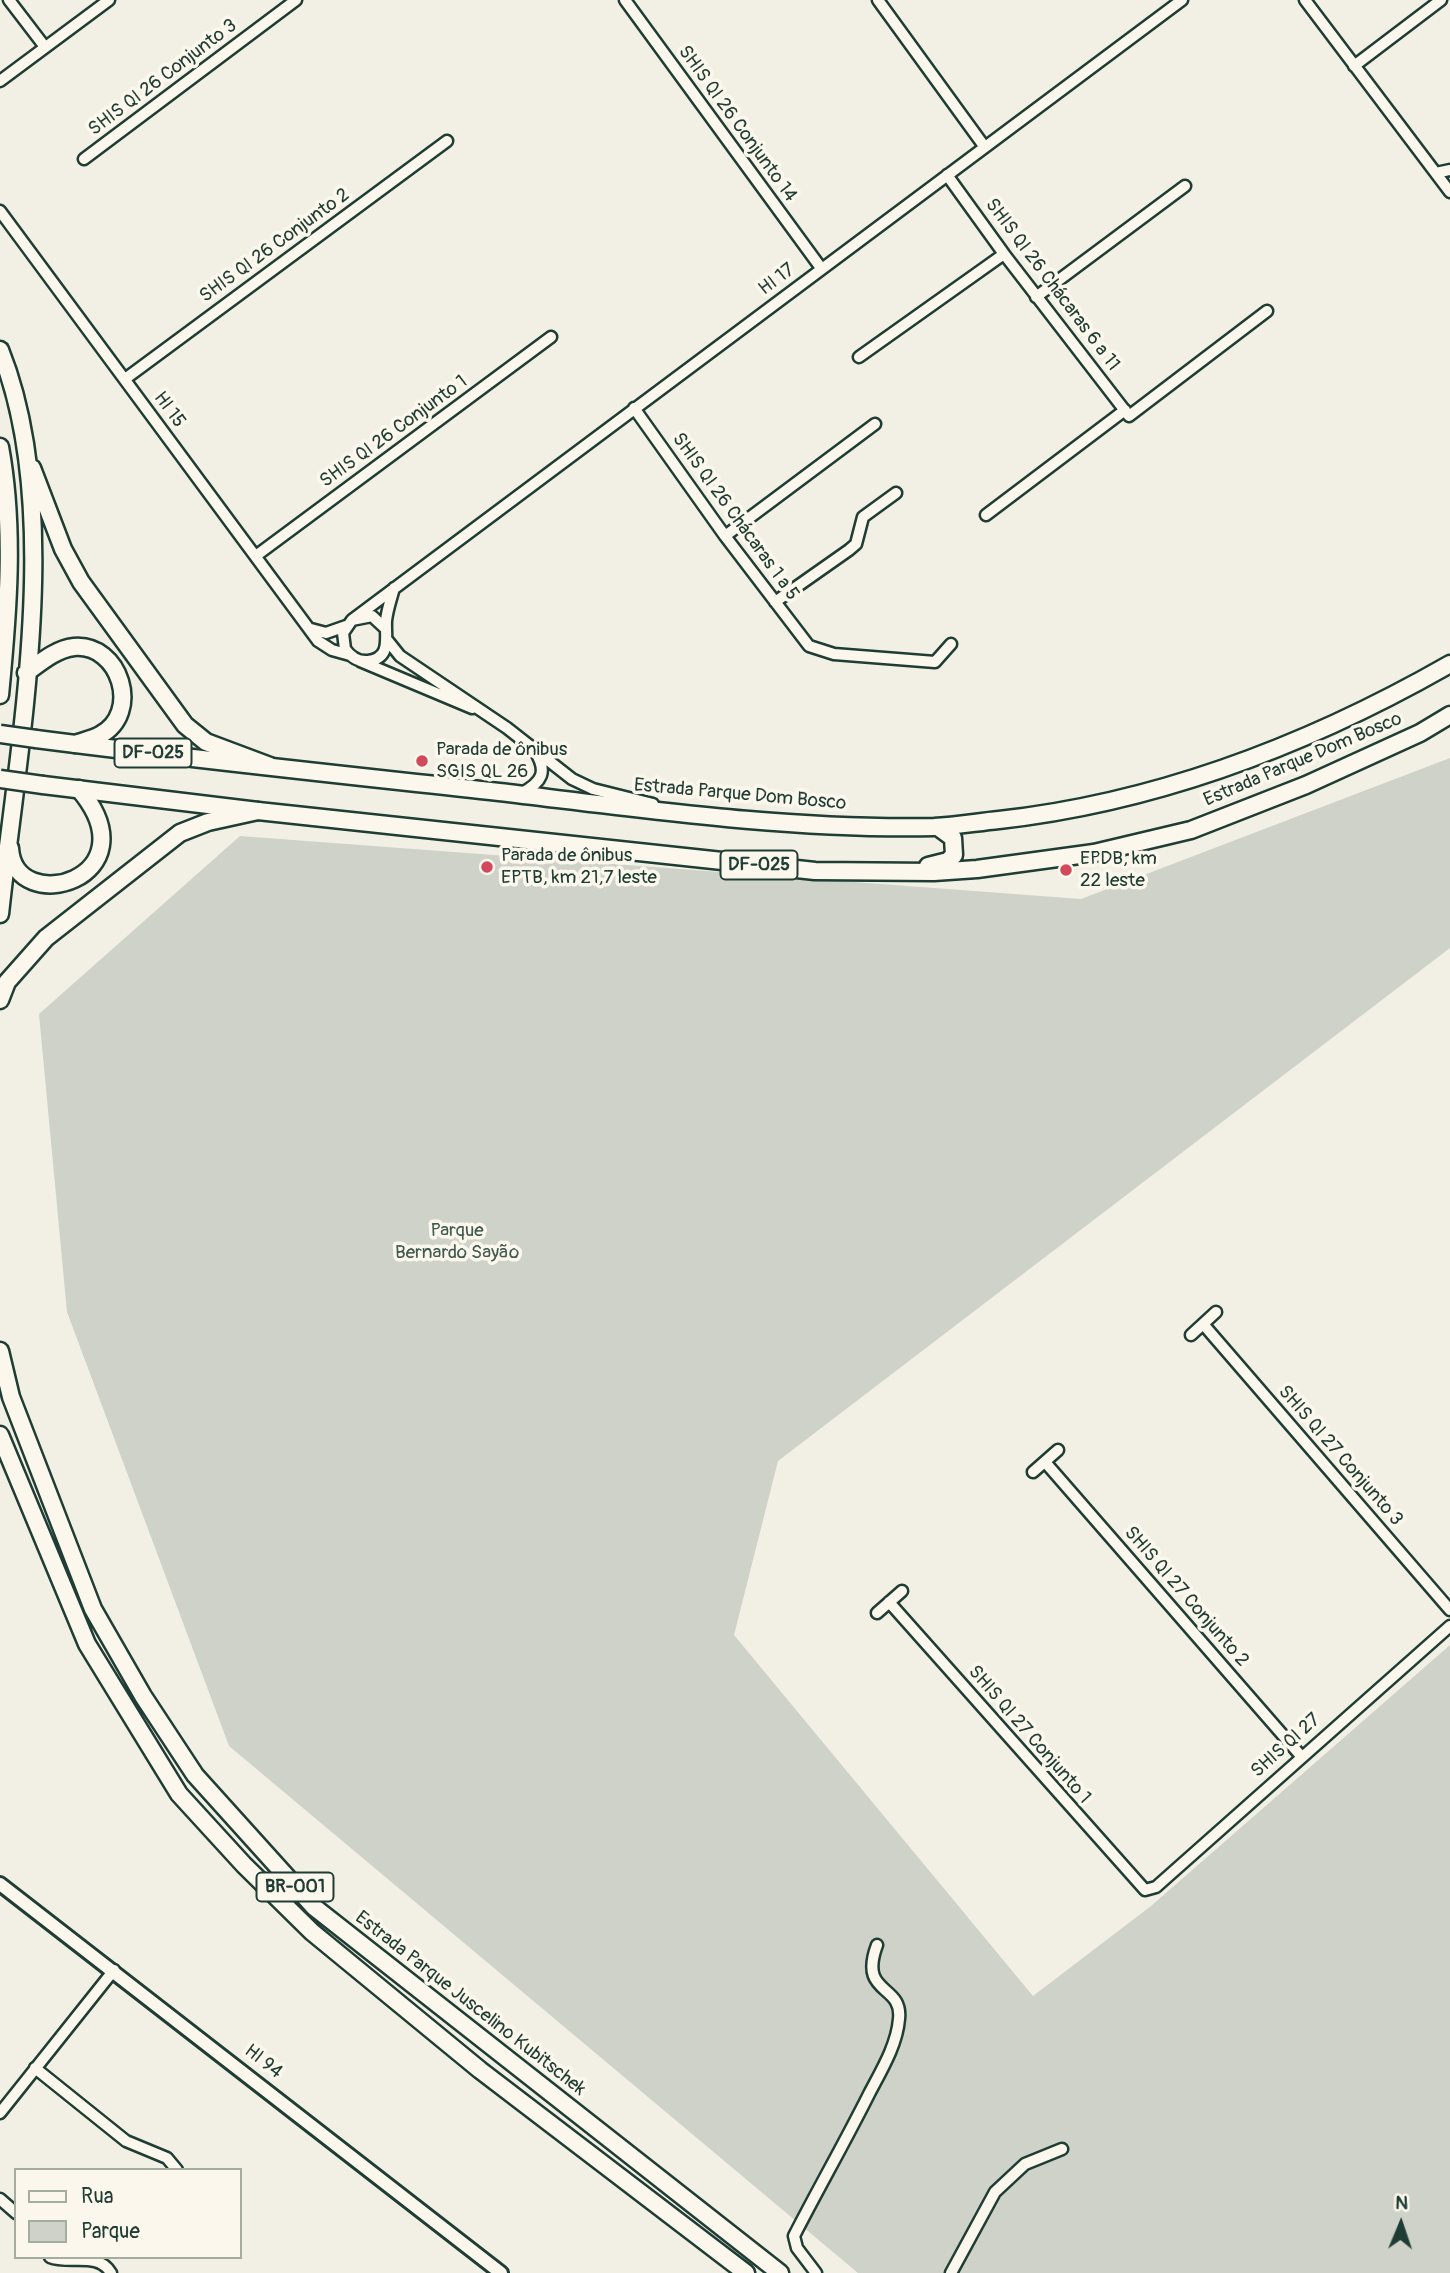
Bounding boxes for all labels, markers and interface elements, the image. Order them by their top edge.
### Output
street label: SHIS QI 26 Conjunto 3 [84,15,242,141]
street label: SHIS QI 26 Conjunto 14 [673,41,801,207]
street label: SHIS QI 26 Conjunto 2 [196,184,354,308]
street label: SHIS QI 26 Chácaras 6 a 11 [980,194,1124,376]
street label: HI 17 [755,259,799,301]
street label: SHIS QI 26 Conjunto 1 [316,371,472,493]
street label: HI 15 [148,387,190,433]
street label: SHIS QI 26 Chácaras 1 a 5 [667,429,803,605]
street label: Estrada Parque Dom Bosco [1200,708,1406,812]
road number: DF-025 [114,738,192,768]
place label: Parada de ônibus SGIS QL 26 [436,739,567,783]
marker: Parada de ônibus SGIS QL 26 [414,753,430,769]
street label: Estrada Parque Dom Bosco [633,774,847,816]
place label: Parada de ônibus EPTB, km 21,7 leste [501,845,657,889]
place label: EPDB, km 22 leste [1080,848,1157,892]
road number: DF-025 [720,850,798,880]
marker: Parada de ônibus EPTB, km 21,7 leste [479,859,495,875]
marker: EPDB, km 22 leste [1058,862,1074,878]
park label: Parque Bernardo Sayão [395,1220,519,1264]
street label: SHIS QI 27 Conjunto 3 [1273,1381,1407,1531]
street label: SHIS QI 27 Conjunto 2 [1119,1522,1253,1672]
street label: SHIS QI 27 Conjunto 1 [963,1661,1095,1809]
street label: SHIS QI 27 [1247,1709,1325,1783]
road number: BR-001 [256,1872,334,1901]
street label: Estrada Parque Juscelino Kubitschek [350,1907,590,2101]
street label: HI 94 [239,2040,287,2084]
legend [14,2168,242,2259]
text: Rua [81,2183,114,2210]
north arrow [1366,2189,1436,2259]
text: N [1395,2191,1409,2215]
text: Parque [81,2218,140,2245]

